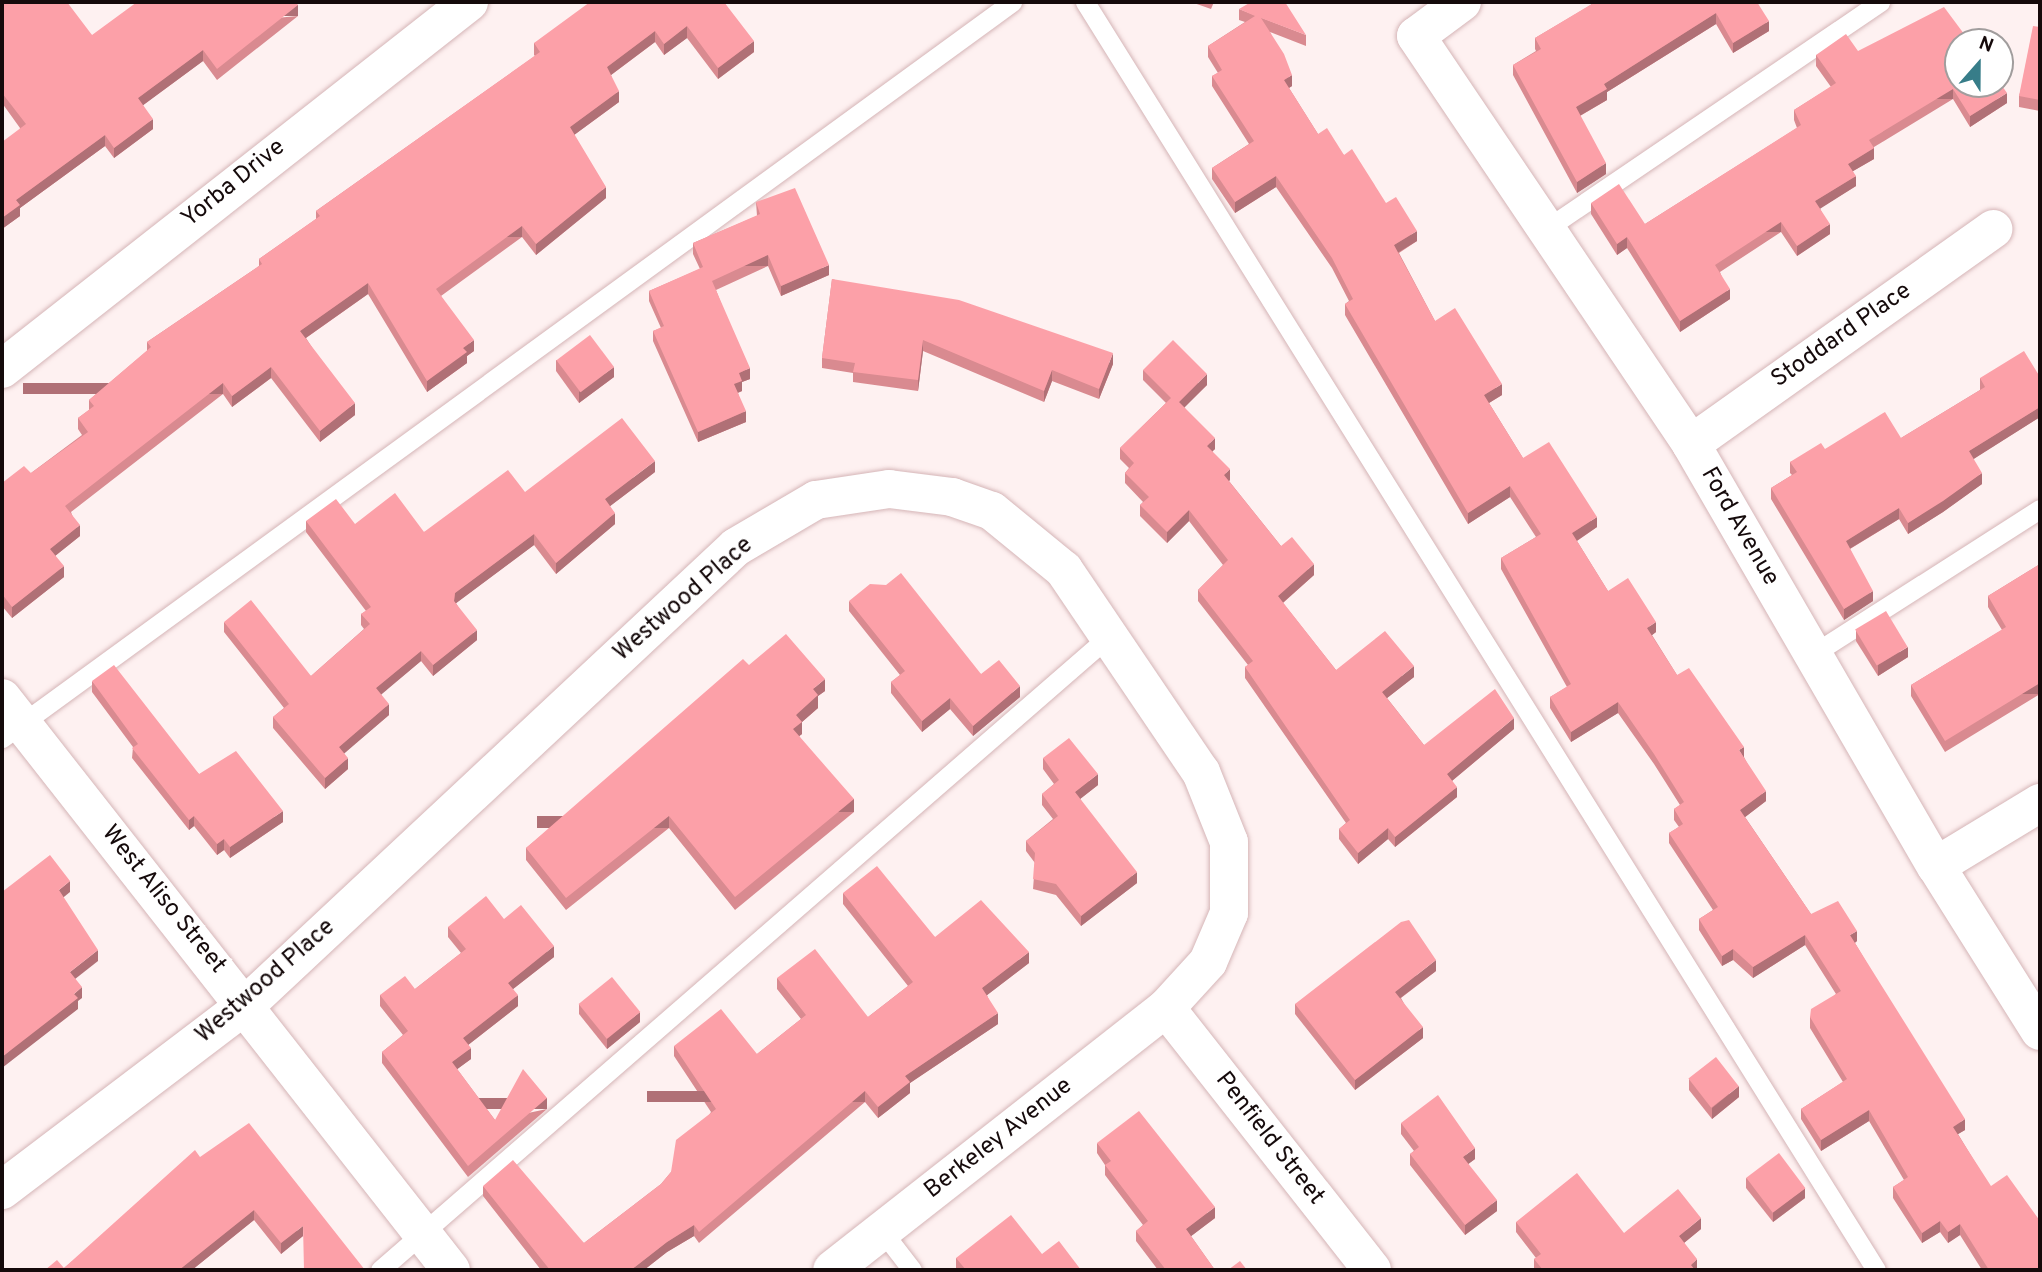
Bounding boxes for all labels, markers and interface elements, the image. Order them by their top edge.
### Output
north arrow [1944,28,2014,98]
text: N [1975,32,1996,59]
street label: Yorba Drive [177,134,291,234]
street label: Stoddard Place [1767,277,1917,395]
street label: Ford Avenue [1693,462,1785,592]
street label: Westwood Place [608,532,760,668]
street label: West Aliso Street [94,820,232,980]
street label: Westwood Place [190,914,342,1050]
street label: Penfield Street [1208,1067,1330,1211]
street label: Berkeley Avenue [919,1072,1079,1206]

